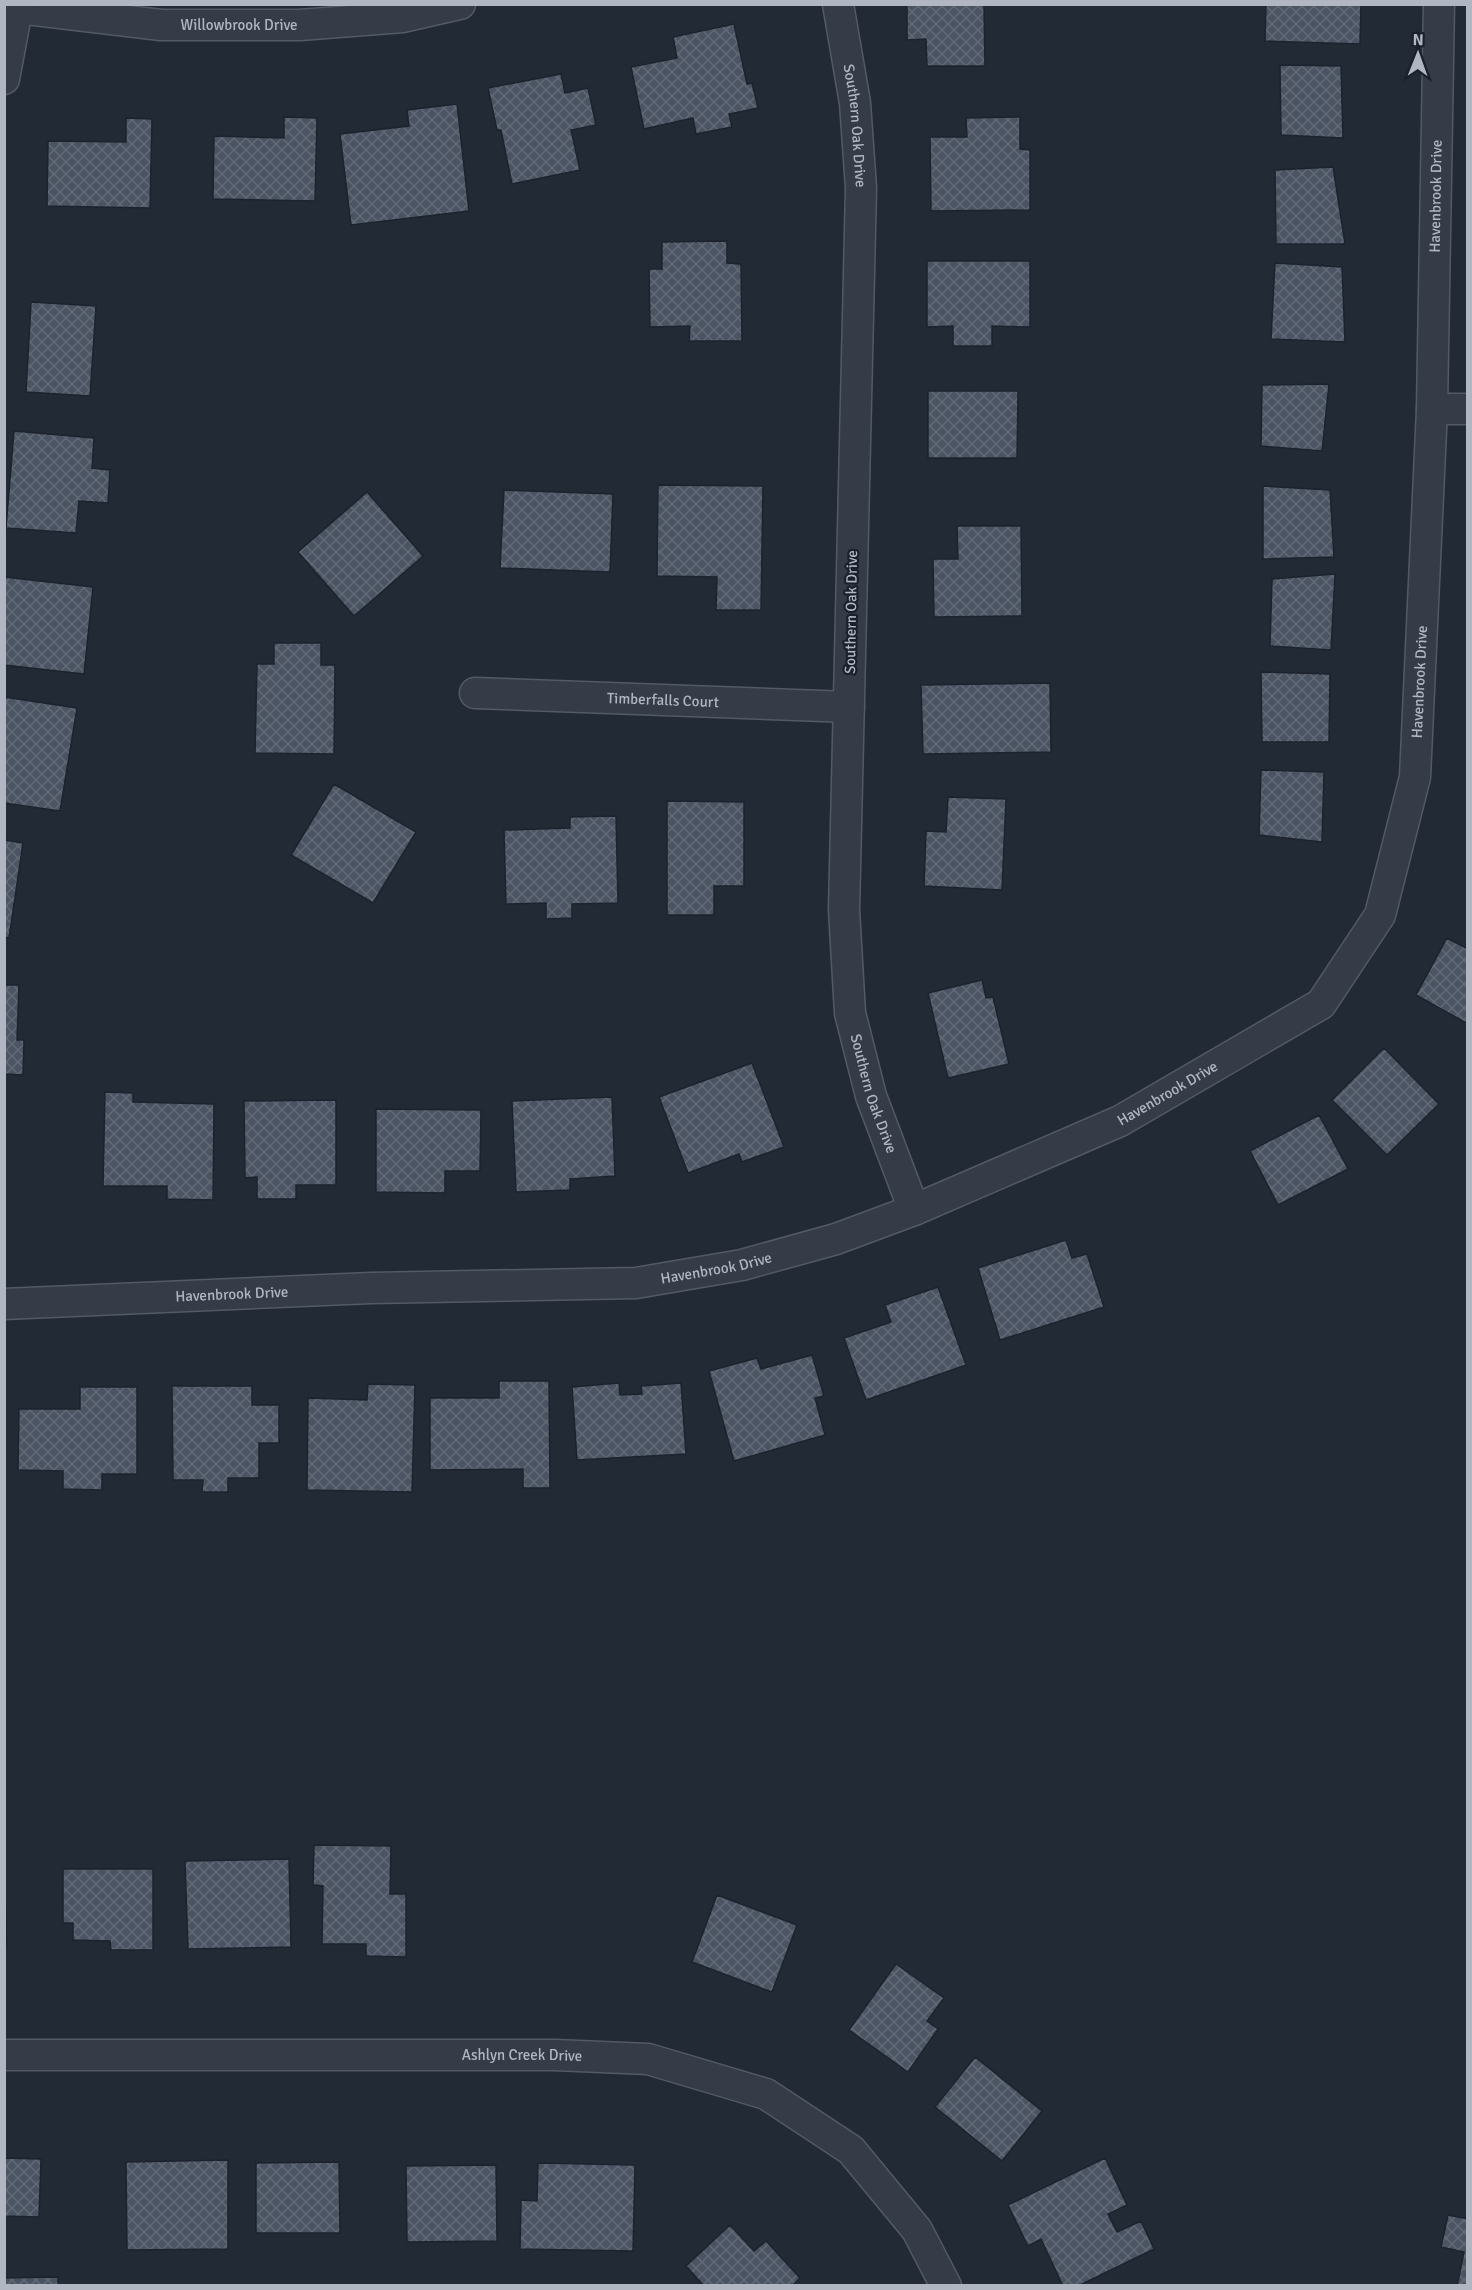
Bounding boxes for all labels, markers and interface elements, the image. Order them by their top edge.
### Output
street label: Willowbrook Drive [180,16,298,34]
north arrow [1388,24,1448,84]
text: N [1413,30,1424,50]
street label: Southern Oak Drive [839,63,870,188]
street label: Havenbrook Drive [1426,140,1446,253]
street label: Southern Oak Drive [841,550,861,674]
street label: Havenbrook Drive [1408,625,1431,739]
street label: Timberfalls Court [607,689,719,711]
street label: Southern Oak Drive [847,1032,901,1156]
street label: Havenbrook Drive [1114,1057,1221,1130]
street label: Havenbrook Drive [659,1248,774,1288]
street label: Havenbrook Drive [175,1283,289,1306]
street label: Ashlyn Creek Drive [462,2046,583,2065]

